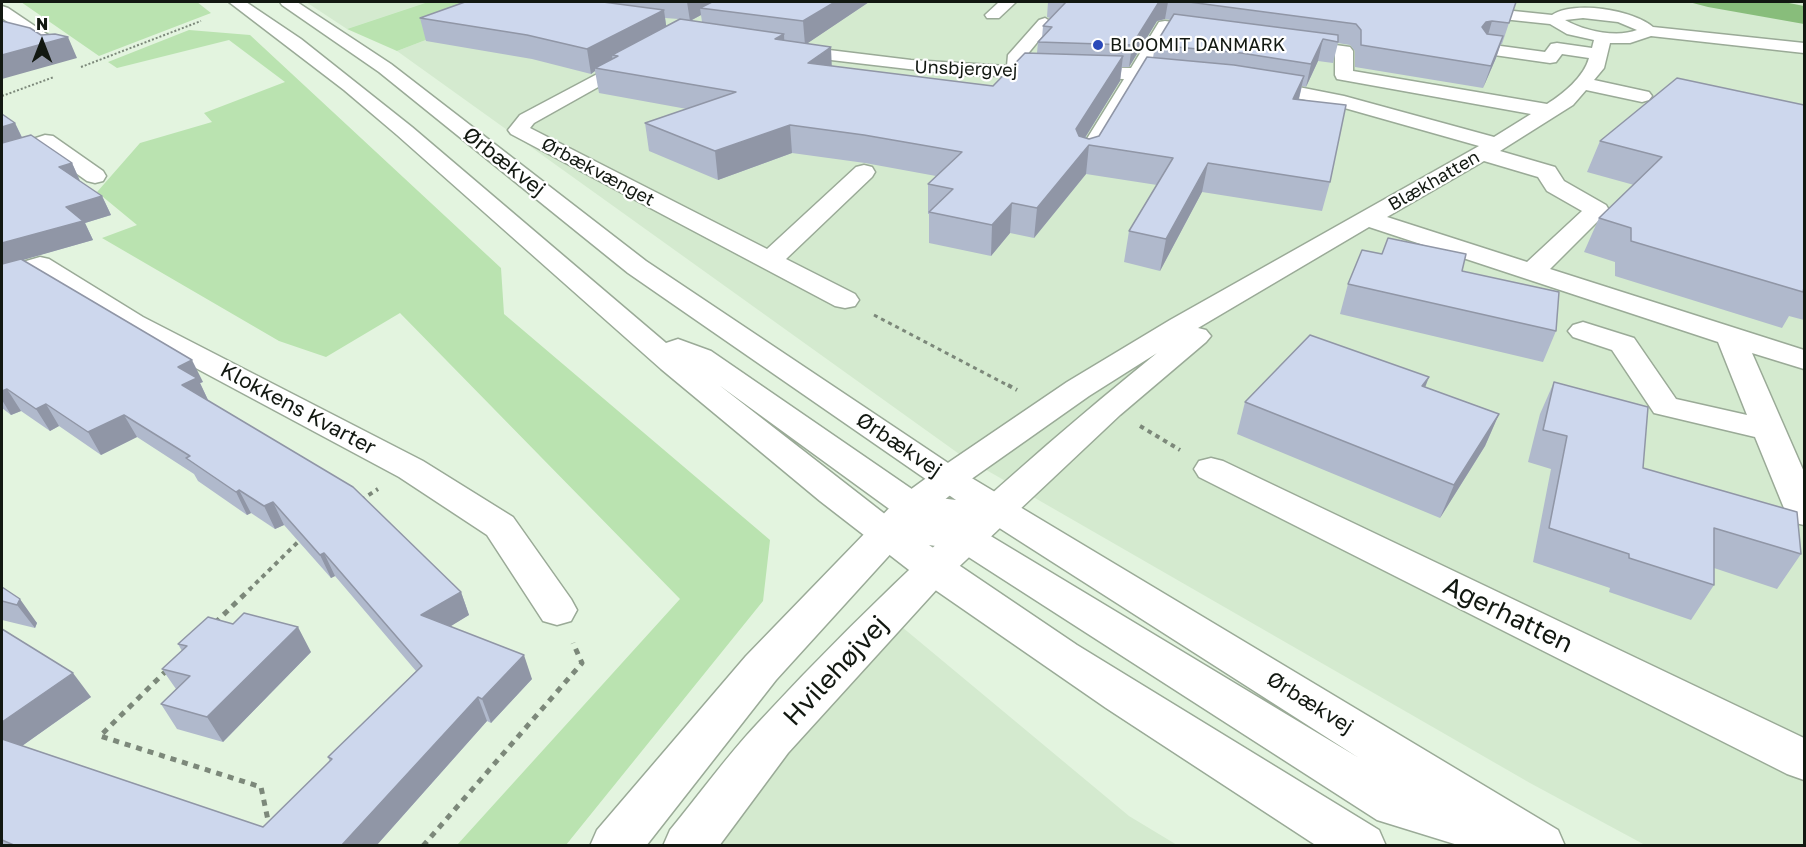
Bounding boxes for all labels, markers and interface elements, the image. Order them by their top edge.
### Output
north arrow [12,12,72,72]
text: N [36,14,48,34]
place label: BLOOMIT DANMARK [1110,34,1285,56]
marker: BLOOMIT DANMARK [1091,38,1105,52]
street label: Unsbjergvej [914,56,1018,82]
street label: Ørbækvej [458,122,550,202]
street label: Ørbækvænget [538,133,658,211]
street label: Blækhatten [1385,146,1483,216]
street label: Klokkens Kvarter [216,357,380,461]
street label: Ørbækvej [852,407,946,483]
street label: Agerhatten [1438,570,1578,660]
street label: Hvilehøjvej [777,610,895,732]
street label: Ørbækvej [1262,666,1358,740]

